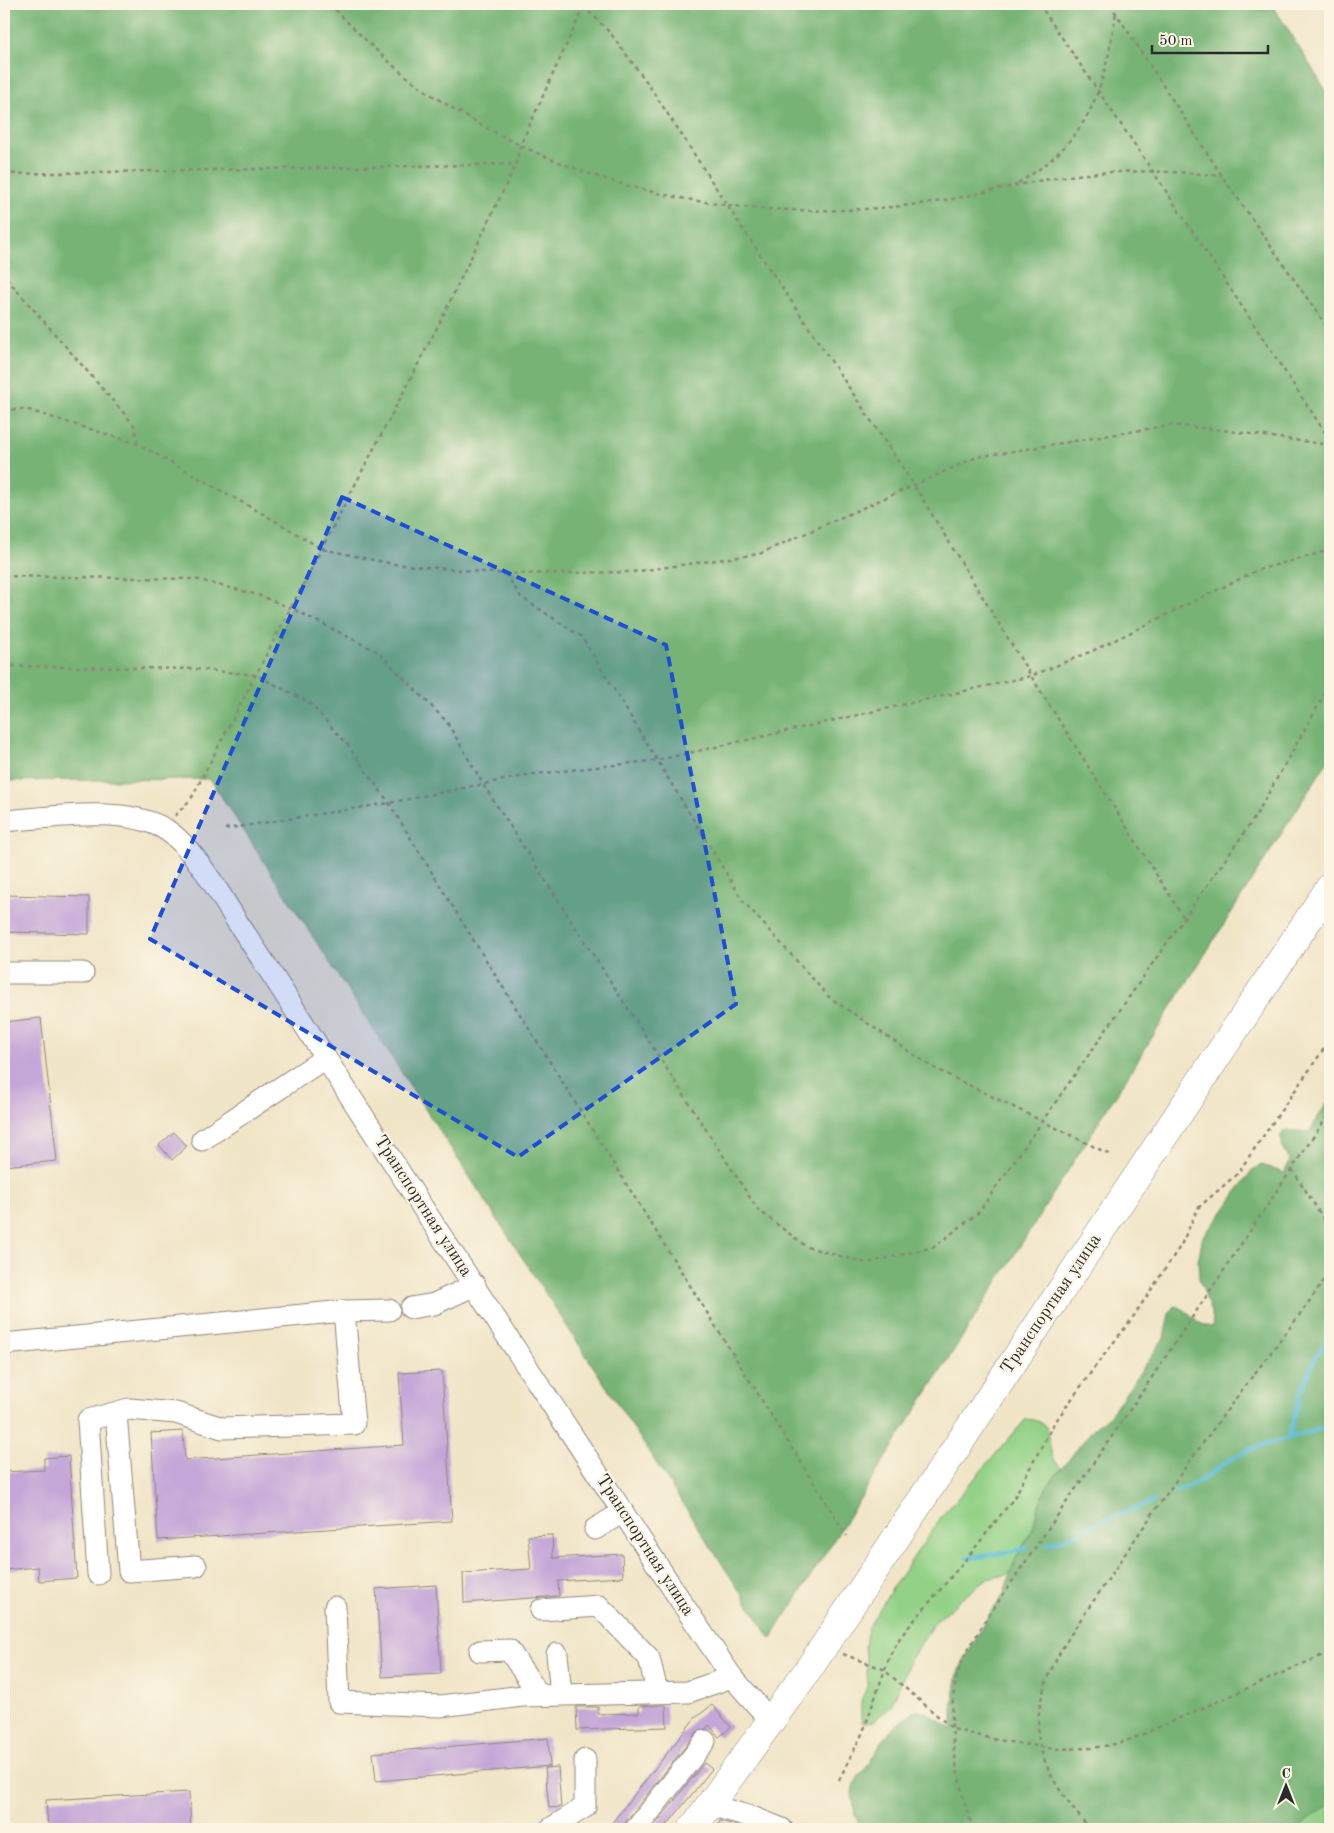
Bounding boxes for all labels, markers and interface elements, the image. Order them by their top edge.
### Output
scale bar [1152,22,1268,54]
text: 50 m [1159,34,1193,49]
street label: Транспортная улица [371,1132,475,1280]
street label: Транспортная улица [998,1231,1105,1377]
street label: Транспортная улица [593,1471,697,1619]
north arrow [1262,1760,1312,1810]
text: С [1281,1767,1291,1781]

